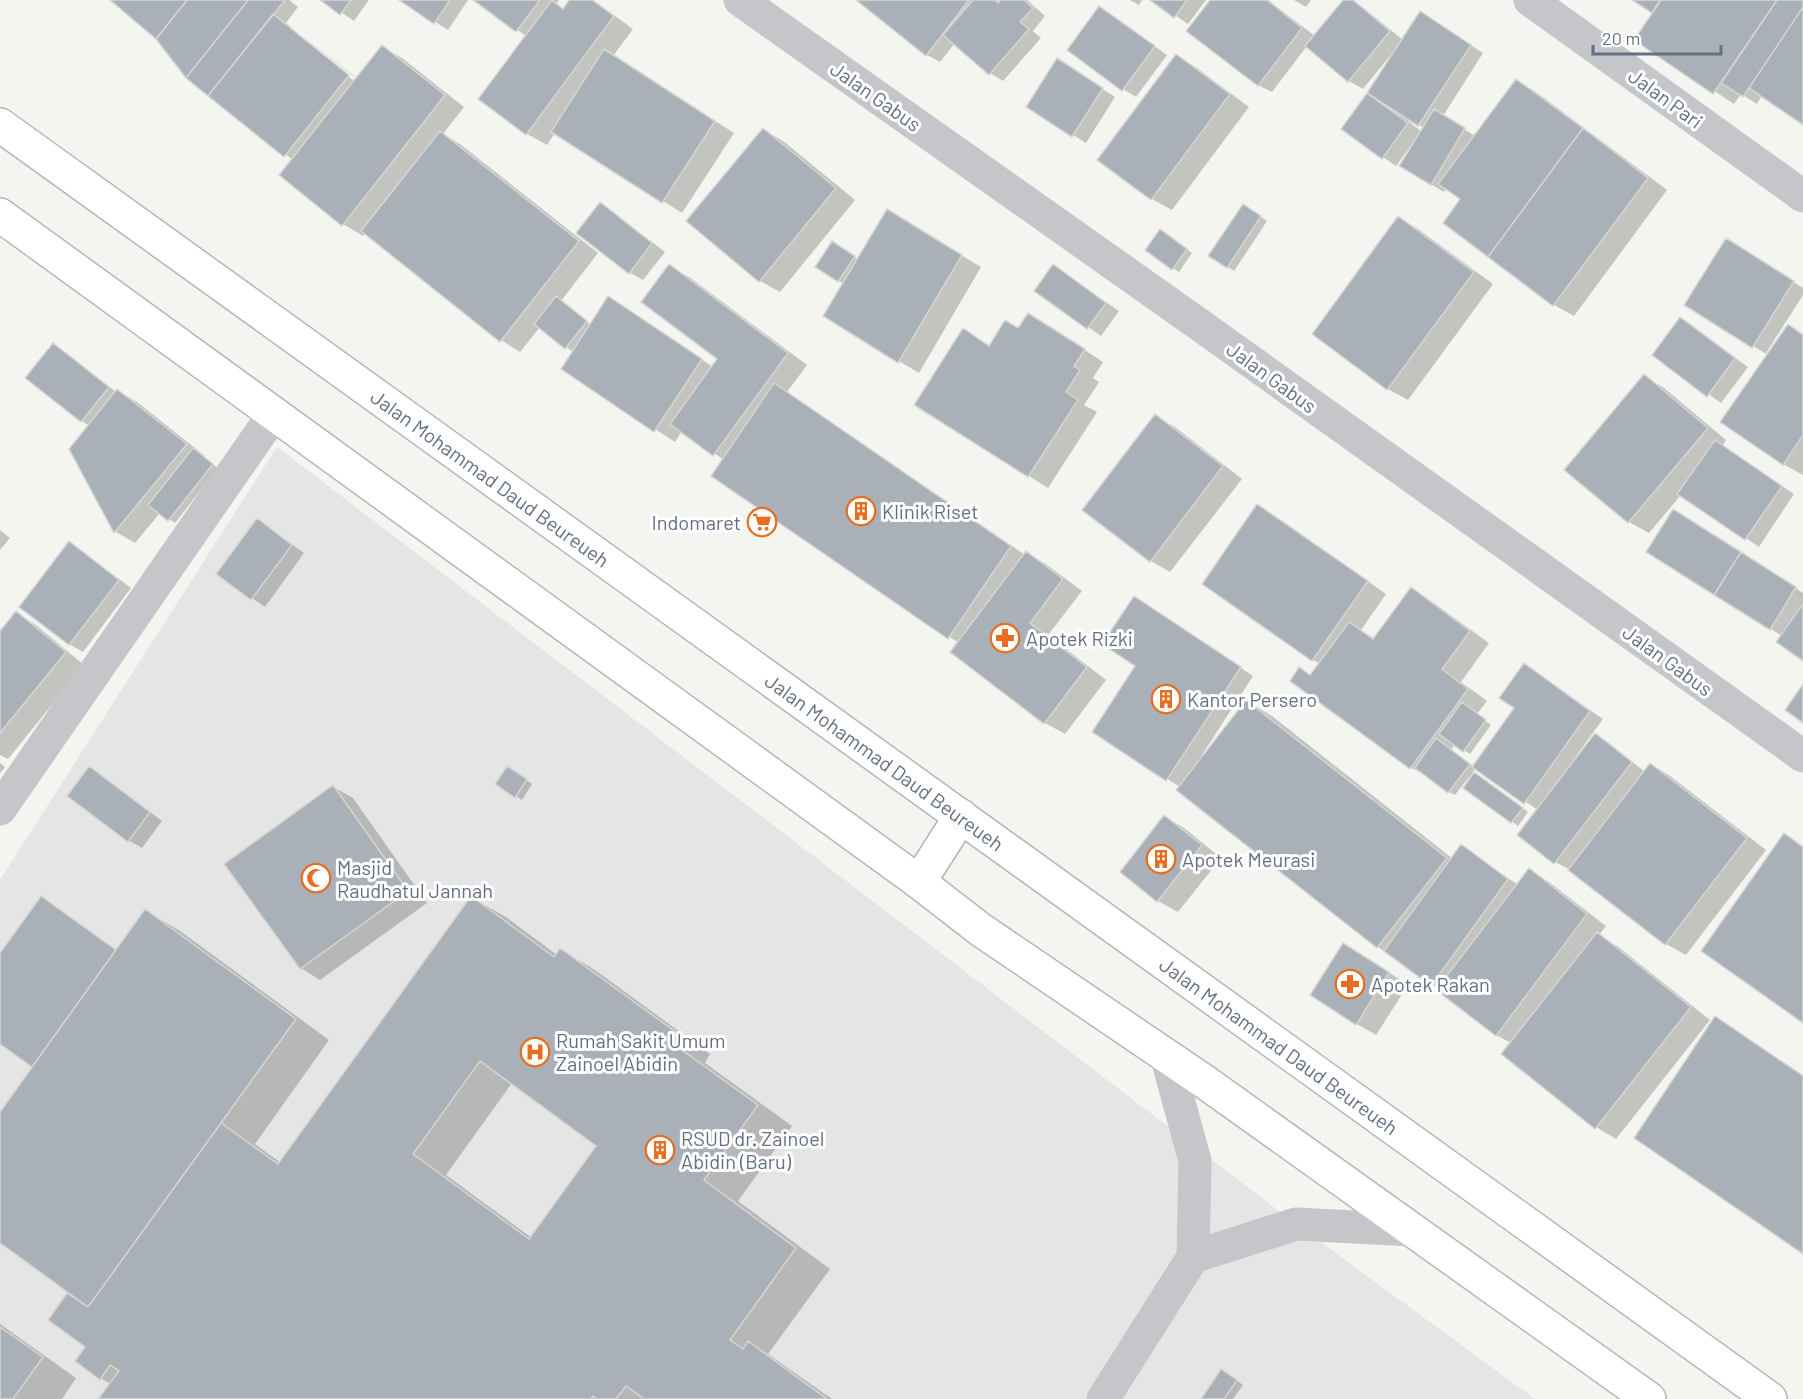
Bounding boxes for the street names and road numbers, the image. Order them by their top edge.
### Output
street label: Jalan Gabus [826,56,926,136]
street label: Jalan Pari [1624,63,1708,133]
street label: Jalan Gabus [1222,336,1322,418]
street label: Jalan Mohammad Daud Beureueh [366,384,614,572]
street label: Jalan Gabus [1618,619,1718,701]
street label: Jalan Mohammad Daud Beureueh [761,668,1009,856]
street label: Jalan Mohammad Daud Beureueh [1155,952,1403,1140]

